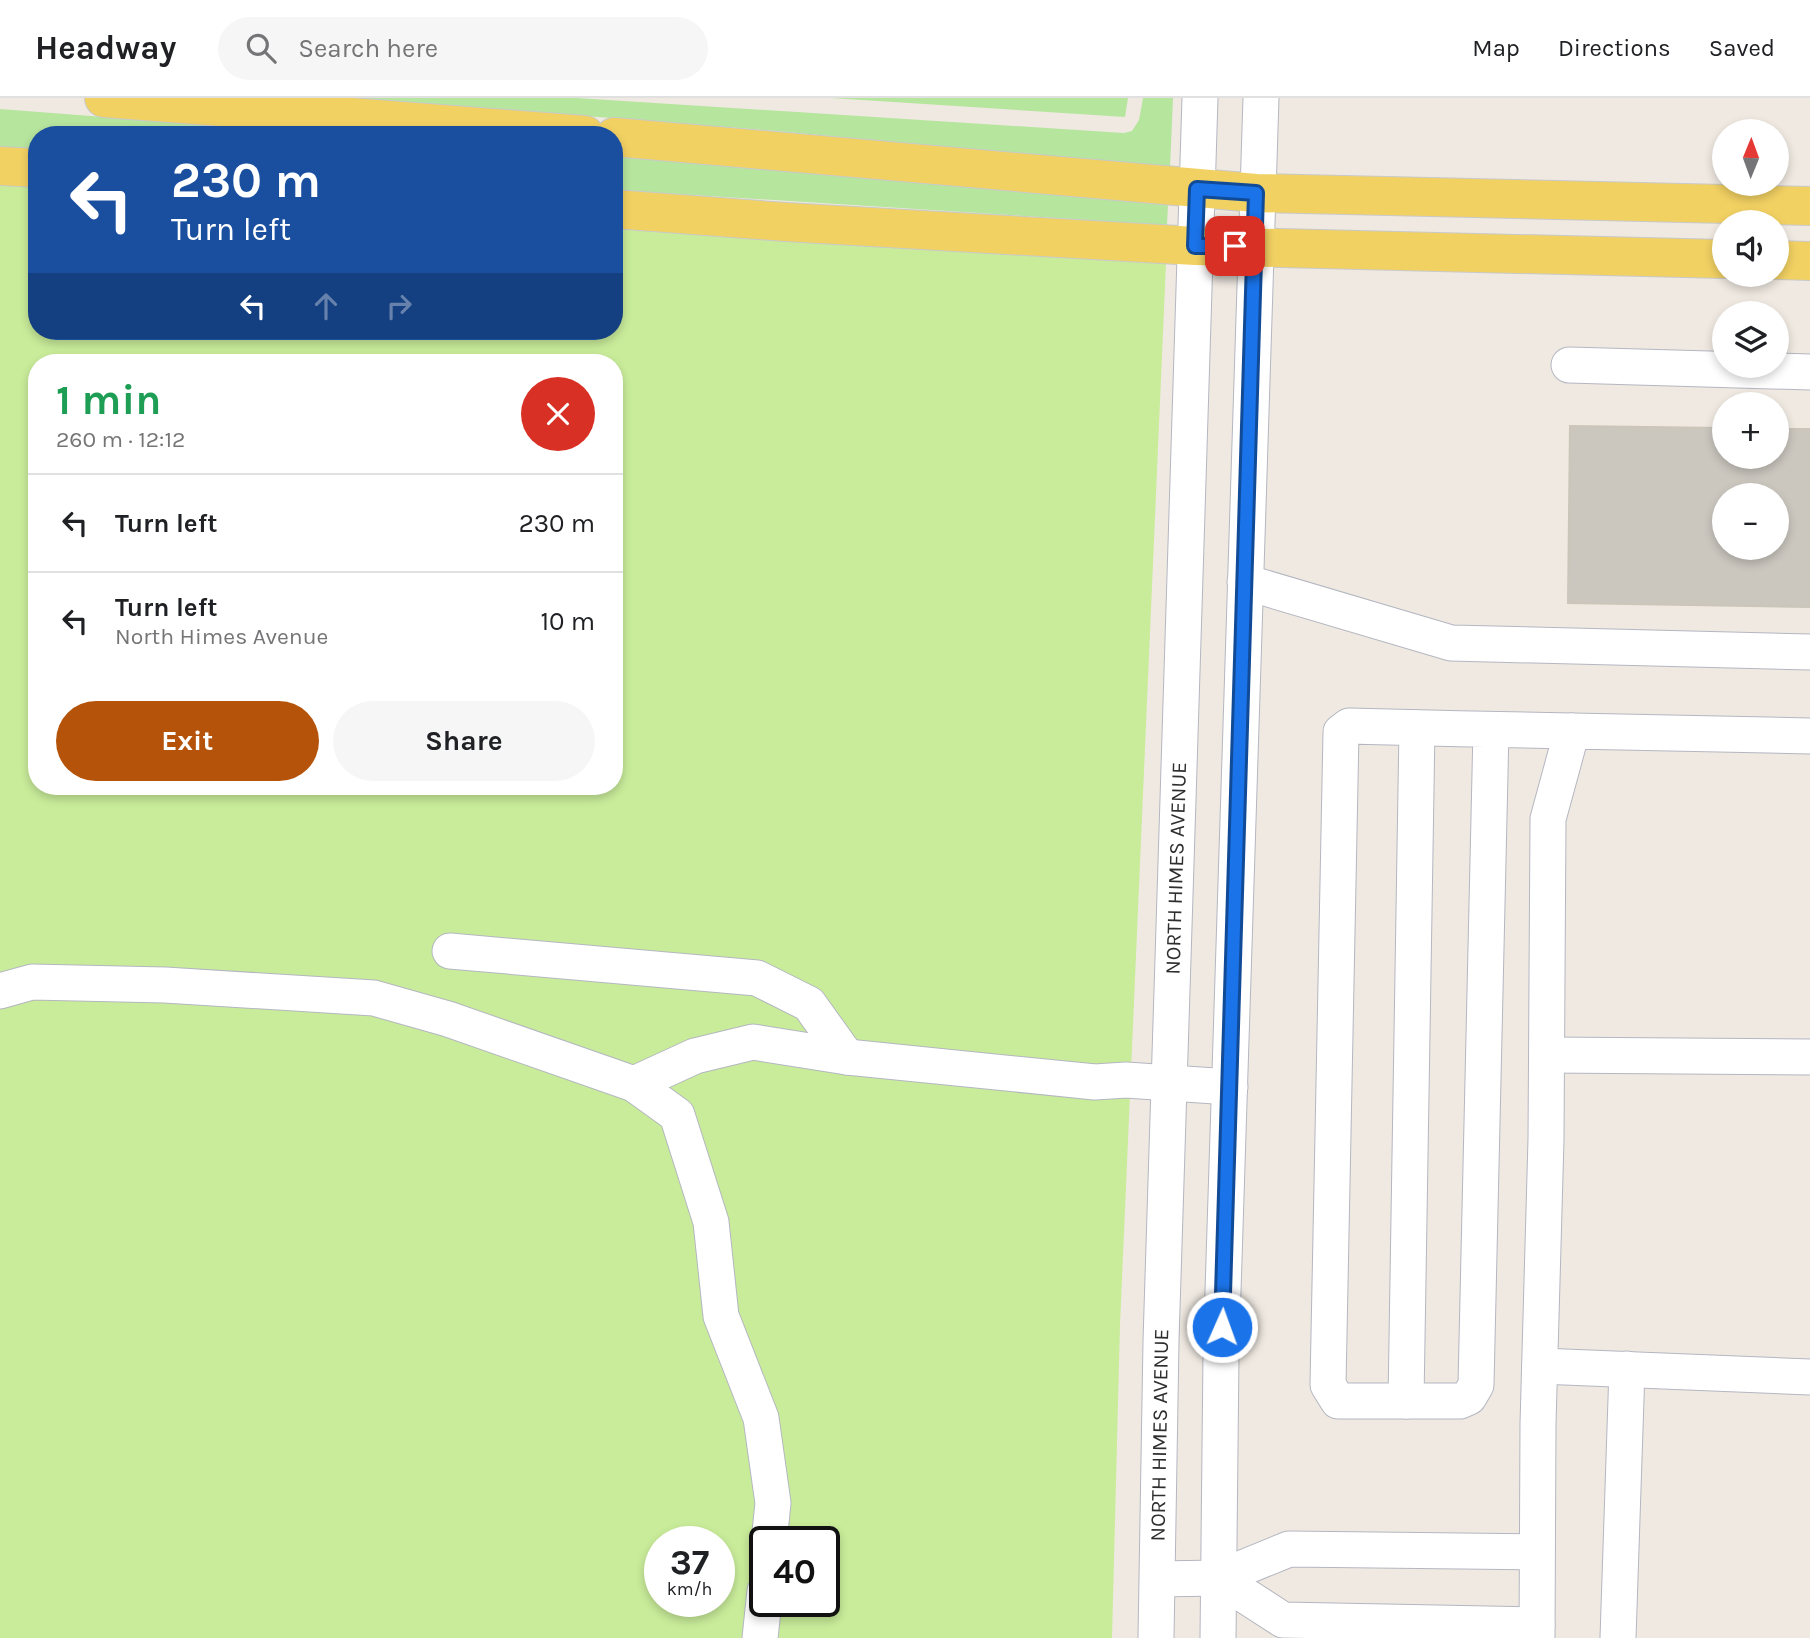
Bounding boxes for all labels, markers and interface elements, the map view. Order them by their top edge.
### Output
search box [218,17,708,80]
text: Headway [35,29,176,67]
icon: search [242,29,280,67]
text: Search here [298,33,438,64]
text: Map [1472,34,1520,62]
text: Directions [1558,34,1671,62]
text: Saved [1709,34,1775,62]
north arrow [1712,119,1788,196]
map controls [1712,119,1789,560]
text: 230 m [171,152,321,209]
icon: left [56,154,147,245]
button: sound [1712,210,1789,287]
text: Turn left [171,211,291,248]
pin [1205,216,1265,276]
icon: arrive [1216,227,1254,265]
icon: left [234,287,272,325]
icon: ahead [307,287,345,325]
icon: right [380,287,418,325]
button: layers [1712,301,1789,378]
text: 1 min [56,375,161,425]
button: close [521,377,595,451]
button: + [1712,392,1789,469]
text: 260 m · 12:12 [56,426,185,453]
button: − [1712,483,1789,560]
icon: left [56,504,94,542]
text: Turn left [115,508,217,539]
text: 230 m [519,508,595,539]
text: Turn left [115,592,217,623]
icon: left [56,602,94,640]
text: 10 m [540,606,595,637]
text: North Himes Avenue [115,623,328,650]
button: Exit [56,701,319,781]
button: Share [333,701,595,781]
street label: NORTH HIMES AVENUE [1161,762,1191,975]
position arrow [1185,1290,1259,1364]
street label: NORTH HIMES AVENUE [1146,1328,1173,1542]
speed limit sign: 40 [749,1526,840,1617]
text: 37 [670,1542,709,1583]
text: km/h [667,1578,712,1600]

